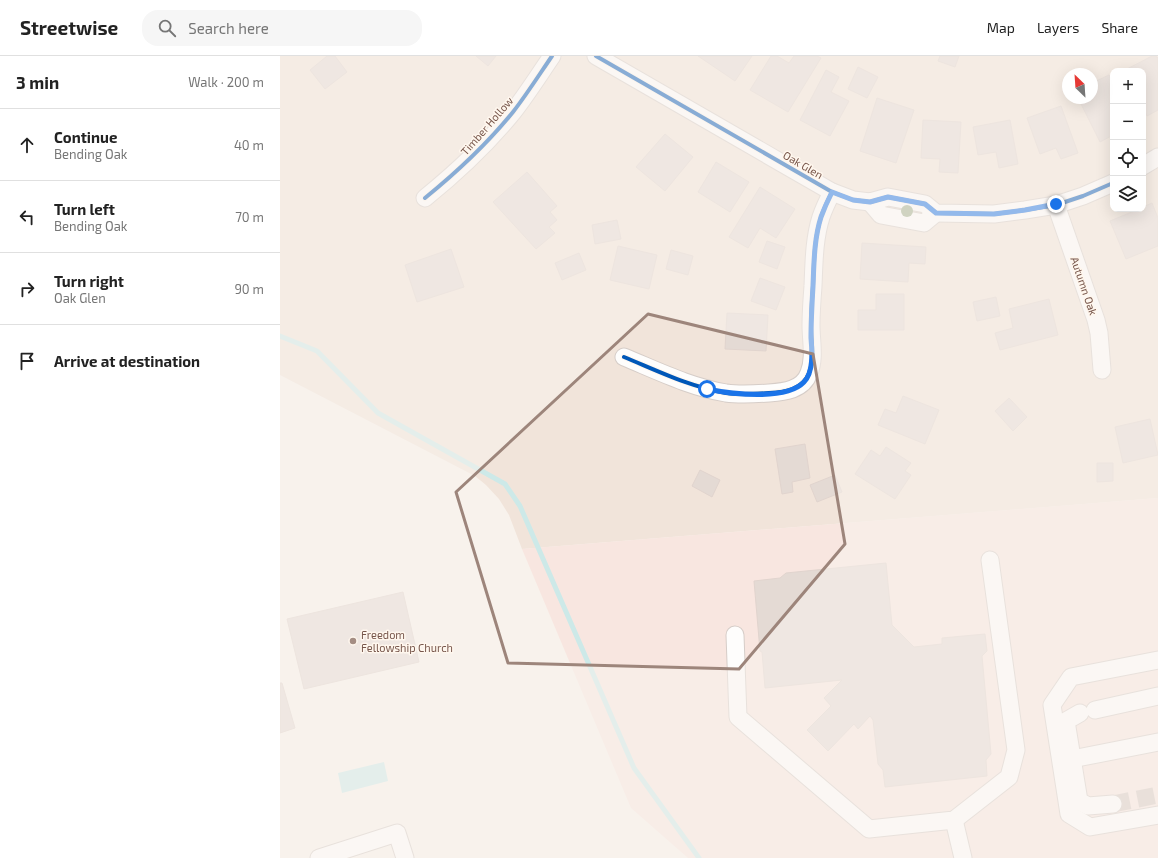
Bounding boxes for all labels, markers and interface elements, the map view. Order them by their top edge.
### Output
search box [142,10,422,46]
text: Streetwise [20,16,118,39]
icon: search [156,17,178,39]
text: Search here [188,19,269,37]
text: Map [987,19,1015,36]
text: Layers [1037,19,1079,36]
text: Share [1101,19,1138,36]
north arrow [1062,68,1098,104]
map controls [1110,68,1146,212]
button: + [1110,68,1146,104]
text: 3 min [16,72,59,92]
text: Walk · 200 m [188,74,264,90]
street label: Timber Hollow [458,94,515,157]
button: − [1110,104,1146,140]
text: Continue [54,128,117,146]
icon: ahead [16,134,38,156]
text: 40 m [234,137,264,153]
button: locate [1110,140,1146,176]
text: Bending Oak [54,146,127,162]
street label: Oak Glen [781,148,825,181]
button: layers [1110,176,1146,212]
route end [1047,195,1065,213]
text: Turn left [54,200,115,218]
icon: left [16,206,38,228]
text: 70 m [235,209,264,225]
text: Bending Oak [54,218,127,234]
street label: Autumn Oak [1068,255,1101,317]
text: Turn right [54,272,124,290]
icon: right [16,278,38,300]
text: 90 m [234,281,264,297]
text: Oak Glen [54,290,106,306]
icon: arrive [16,350,38,372]
text: Arrive at destination [54,352,200,370]
route start [698,380,716,398]
place label: Freedom Fellowship Church [361,628,453,654]
marker: Freedom Fellowship Church [348,636,358,646]

